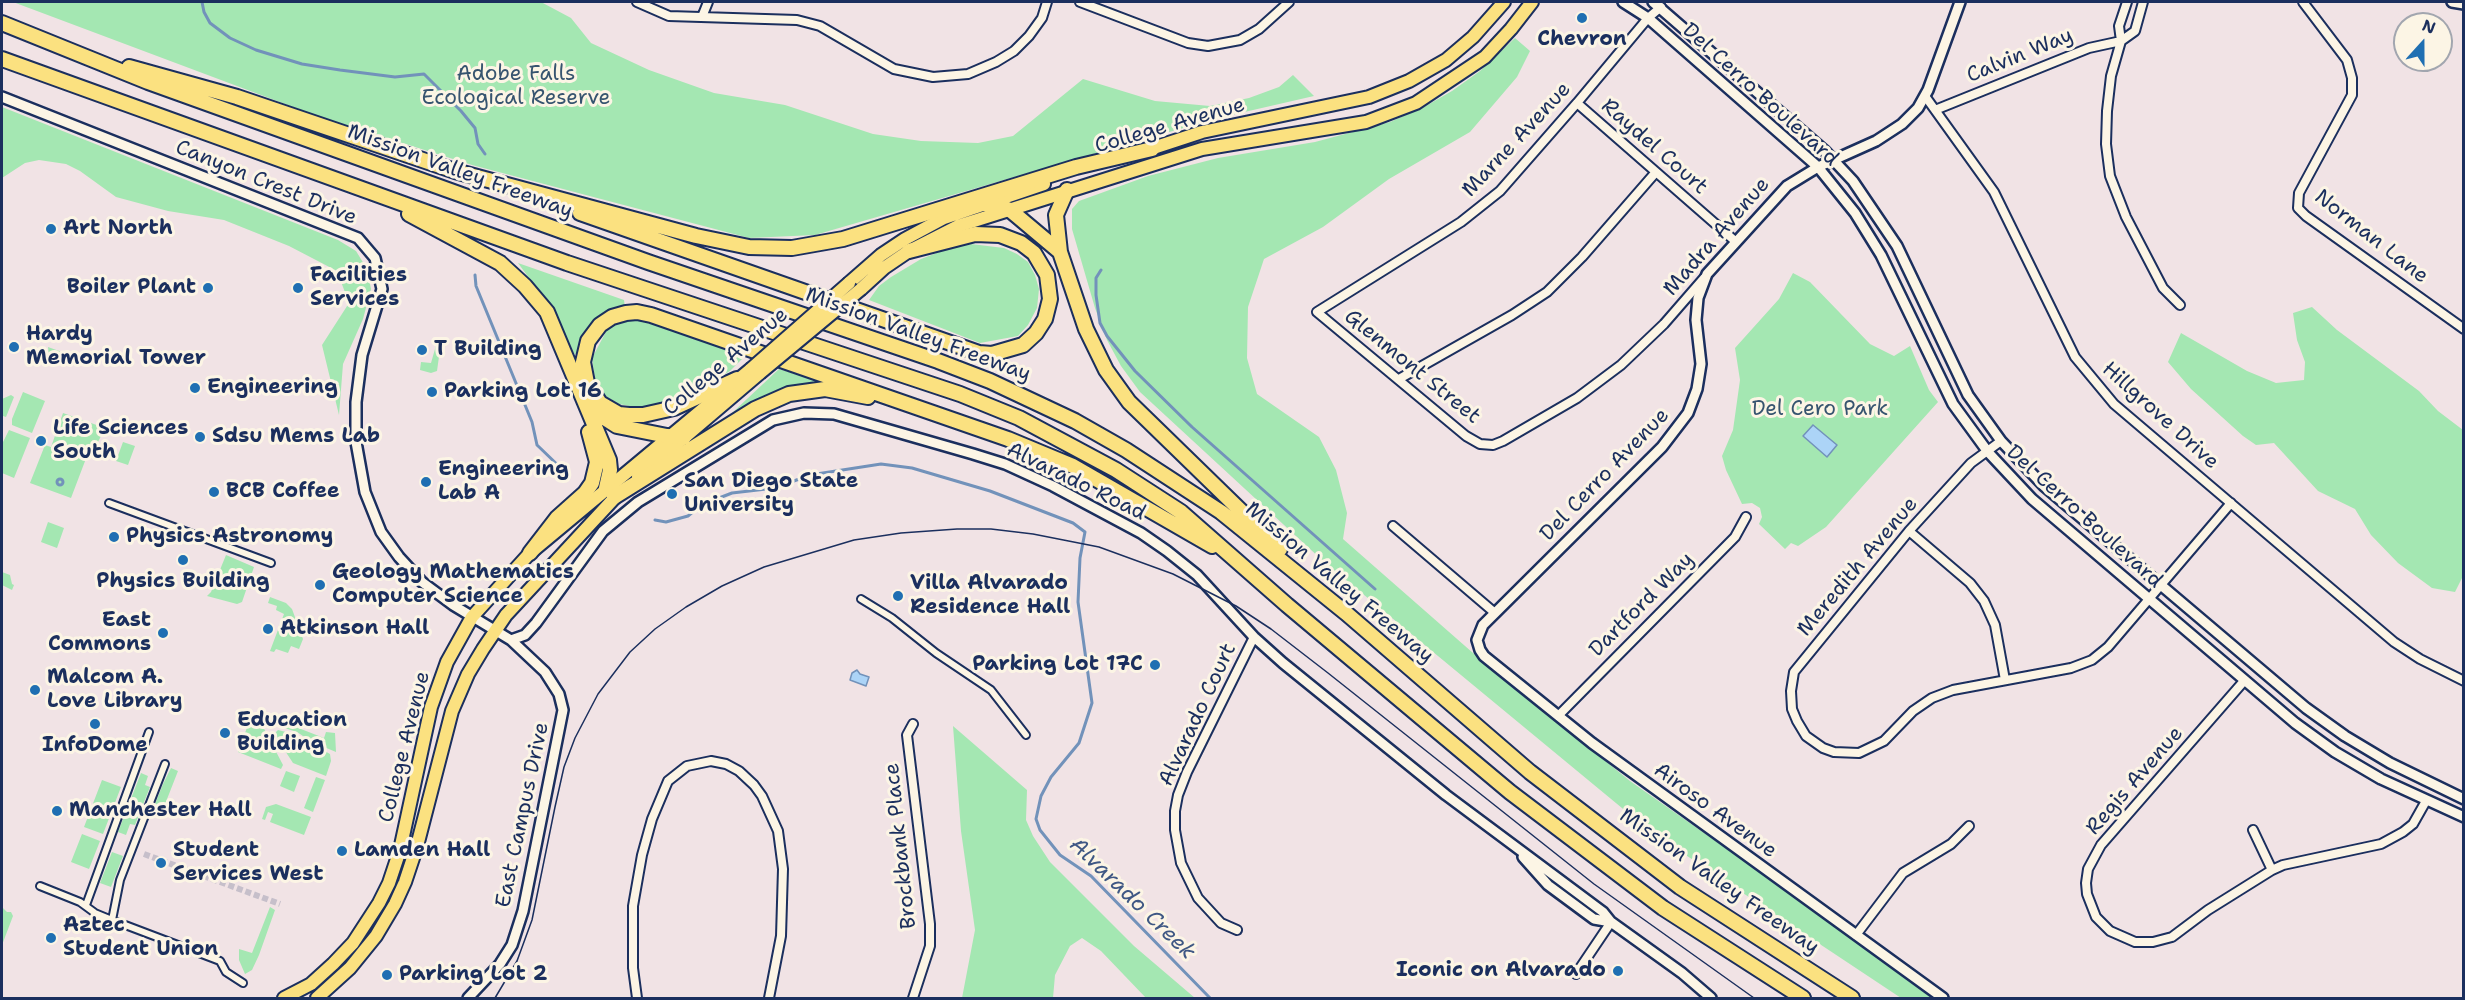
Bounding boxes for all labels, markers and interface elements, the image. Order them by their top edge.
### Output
marker: Chevron [1575,11,1589,25]
north arrow [2393,12,2453,72]
text: N [2419,15,2439,39]
street label: Del Cerro Boulevard [1677,18,1843,172]
street label: Calvin Way [1963,23,2077,89]
place label: Chevron [1537,27,1627,53]
park label: Adobe Falls Ecological Reserve [422,62,610,112]
street label: Marne Avenue [1457,77,1577,203]
street label: College Avenue [1092,93,1248,159]
street label: Raydel Court [1596,94,1712,200]
street label: Mission Valley Freeway [344,119,576,225]
street label: Canyon Crest Drive [172,135,360,231]
street label: Madra Avenue [1659,173,1775,301]
street label: Norman Lane [2309,185,2433,289]
place label: Art North [63,216,173,242]
marker: Art North [44,222,58,236]
place label: Facilities Services [310,263,407,313]
place label: Boiler Plant [67,275,196,301]
marker: Boiler Plant [201,281,215,295]
marker: Facilities Services [291,281,305,295]
street label: Mission Valley Freeway [802,282,1034,388]
street label: College Avenue [659,303,793,421]
street label: Glenmont Street [1339,304,1485,430]
place label: Hardy Memorial Tower [26,322,206,372]
place label: T Building [434,337,542,363]
marker: Hardy Memorial Tower [7,340,21,354]
marker: T Building [415,343,429,357]
street label: Hillgrove Drive [2096,357,2224,475]
place label: Engineering [207,375,338,401]
place label: Parking Lot 16 [444,379,602,405]
marker: Engineering [188,381,202,395]
marker: Parking Lot 16 [425,385,439,399]
park label: Del Cero Park [1752,397,1888,423]
street label: Del Cerro Avenue [1535,403,1675,547]
place label: Life Sciences South [53,416,188,466]
place label: Sdsu Mems Lab [212,424,380,450]
marker: Sdsu Mems Lab [193,430,207,444]
marker: Life Sciences South [34,434,48,448]
street label: Alvarado Road [1002,437,1150,527]
street label: Del Cerro Boulevard [2001,440,2167,594]
place label: Engineering Lab A [438,457,569,507]
place label: San Diego State University [684,469,858,519]
marker: Engineering Lab A [419,475,433,489]
place label: BCB Coffee [226,479,340,505]
marker: BCB Coffee [207,485,221,499]
marker: San Diego State University [665,487,679,501]
street label: Meredith Avenue [1792,492,1924,642]
street label: Mission Valley Freeway [1240,497,1438,669]
place label: Physics Astronomy [126,524,333,550]
marker: Physics Astronomy [107,530,121,544]
street label: Dartford Way [1584,547,1700,663]
marker: Physics Building [176,553,190,567]
place label: Geology Mathematics Computer Science [332,560,574,610]
place label: Physics Building [96,569,270,595]
place label: Villa Alvarado Residence Hall [910,571,1070,621]
marker: Geology Mathematics Computer Science [313,578,327,592]
marker: Villa Alvarado Residence Hall [891,589,905,603]
place label: East Commons [48,608,151,658]
place label: Atkinson Hall [280,616,429,642]
marker: Atkinson Hall [261,622,275,636]
marker: East Commons [156,626,170,640]
street label: Alvarado Court [1154,640,1242,790]
place label: Parking Lot 17C [972,652,1143,678]
marker: Parking Lot 17C [1148,658,1162,672]
place label: Malcom A. Love Library [47,665,183,715]
street label: College Avenue [374,669,436,825]
marker: Malcom A. Love Library [28,683,42,697]
place label: Education Building [237,708,347,758]
marker: InfoDome [88,717,102,731]
street label: East Campus Drive [491,720,555,910]
street label: Regis Avenue [2081,722,2189,840]
marker: Education Building [218,726,232,740]
place label: InfoDome [42,733,148,759]
street label: Airoso Avenue [1649,758,1781,864]
street label: Brockbank Place [880,762,922,930]
place label: Manchester Hall [69,798,252,824]
street label: Mission Valley Freeway [1614,803,1824,961]
marker: Manchester Hall [50,804,64,818]
water label: Alvarado Creek [1064,832,1200,966]
place label: Student Services West [173,838,323,888]
place label: Lamden Hall [354,838,490,864]
marker: Lamden Hall [335,844,349,858]
marker: Student Services West [154,856,168,870]
place label: Aztec Student Union [63,913,218,963]
marker: Aztec Student Union [44,931,58,945]
place label: Iconic on Alvarado [1396,958,1606,984]
place label: Parking Lot 2 [399,962,548,988]
marker: Iconic on Alvarado [1611,964,1625,978]
marker: Parking Lot 2 [380,968,394,982]

